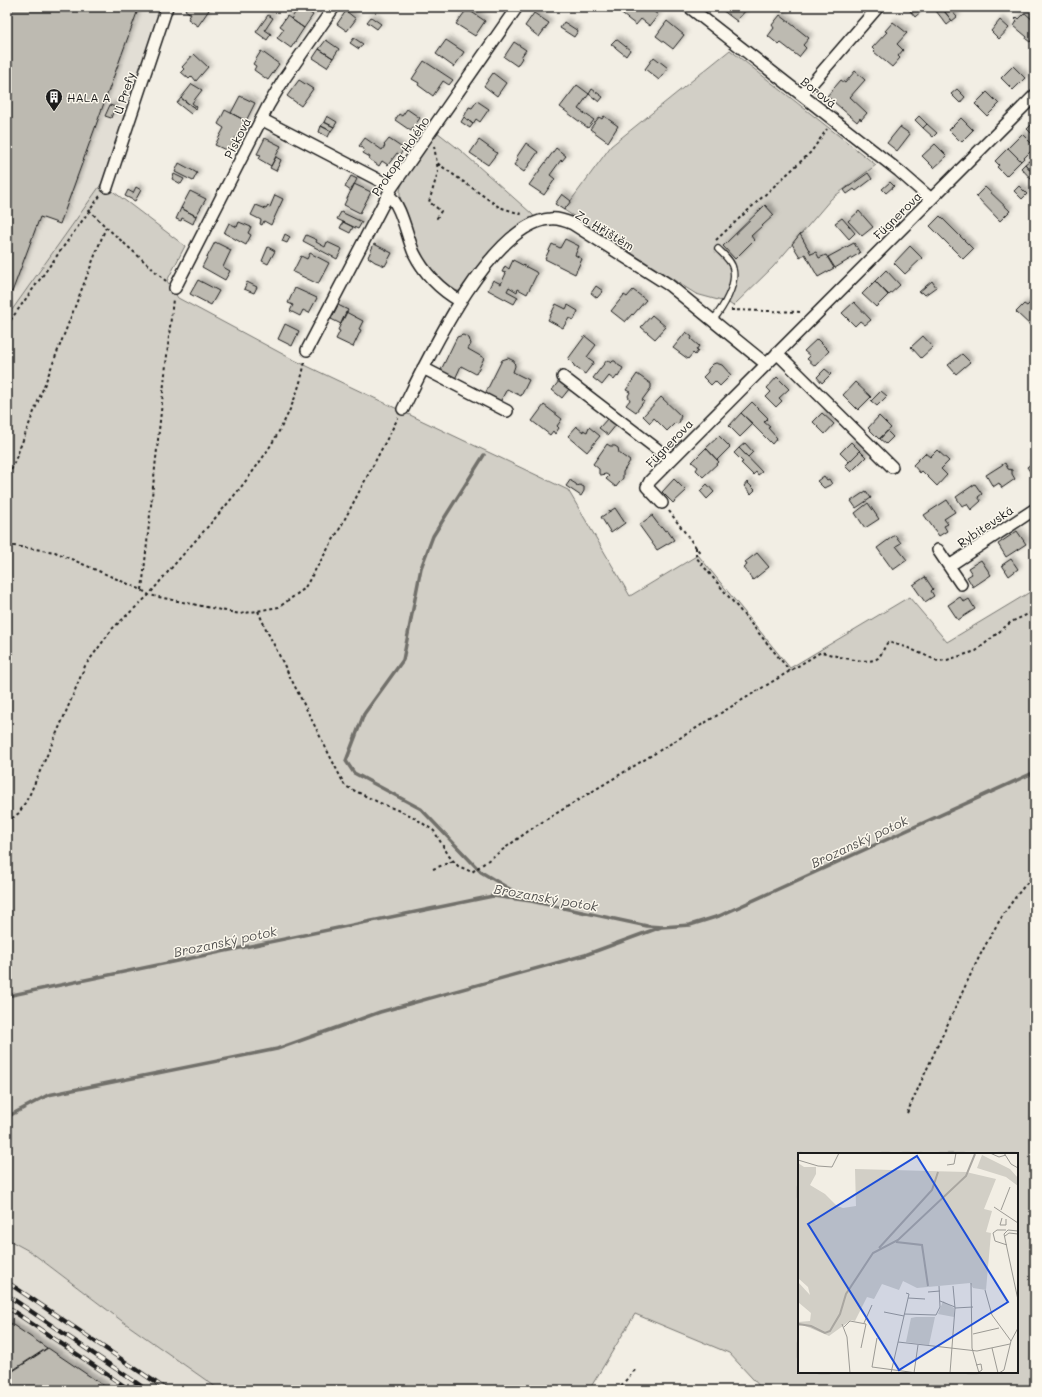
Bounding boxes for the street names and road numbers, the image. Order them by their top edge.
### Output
street label: U Prefy [110,70,138,116]
street label: Borová [798,73,840,111]
street label: Prokopa Holého [367,113,433,199]
street label: Písková [220,115,254,161]
street label: Fügnerova [870,188,924,242]
street label: Za Hřištěm [573,206,637,254]
street label: Fügnerova [642,415,696,471]
street label: Rybitevská [954,501,1016,551]

